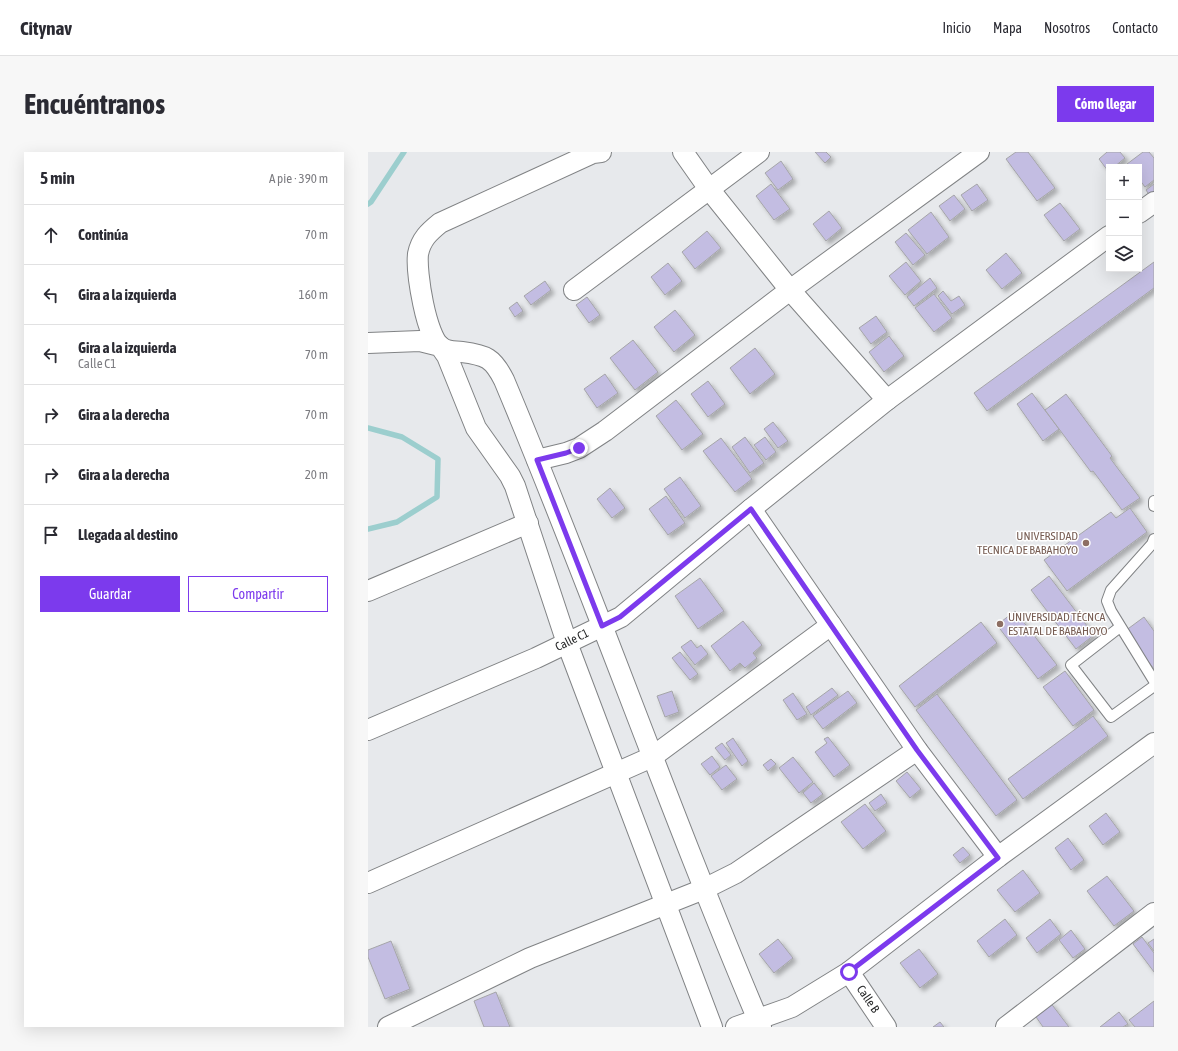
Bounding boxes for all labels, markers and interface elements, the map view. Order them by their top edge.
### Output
text: Citynav [20,17,72,39]
text: Inicio [942,20,971,36]
text: Mapa [993,20,1022,36]
text: Nosotros [1044,20,1090,36]
text: Contacto [1112,20,1158,36]
button: Cómo llegar [1057,86,1154,122]
text: Encuéntranos [24,88,165,120]
map controls [1106,164,1142,272]
button: + [1106,164,1142,200]
text: 5 min [40,168,75,188]
text: A pie · 390 m [269,171,328,186]
button: − [1106,200,1142,236]
icon: ahead [40,224,62,246]
text: Continúa [78,226,128,243]
text: 70 m [305,227,328,242]
button: layers [1106,236,1142,272]
icon: left [40,284,62,306]
text: Gira a la izquierda [78,286,176,303]
text: 160 m [299,287,328,302]
text: Gira a la izquierda [78,339,176,356]
icon: left [40,344,62,366]
text: 70 m [305,347,328,362]
text: Calle C1 [78,356,116,371]
icon: right [40,404,62,426]
text: Gira a la derecha [78,406,169,423]
text: 70 m [305,407,328,422]
route end [570,439,588,457]
icon: right [40,464,62,486]
text: Gira a la derecha [78,466,169,483]
text: 20 m [305,467,328,482]
icon: arrive [40,524,62,546]
text: Llegada al destino [78,526,178,543]
place label: UNIVERSIDAD TECNICA DE BABAHOYO [977,529,1078,557]
marker: UNIVERSIDAD TECNICA DE BABAHOYO [1081,538,1091,548]
button: Guardar [40,576,180,612]
button: Compartir [188,576,328,612]
place label: UNIVERSIDAD TÉCNCA ESTATAL DE BABAHOYO [1008,610,1108,638]
marker: UNIVERSIDAD TÉCNCA ESTATAL DE BABAHOYO [995,619,1005,629]
street label: Calle C1 [553,626,591,654]
route start [840,963,858,981]
street label: Calle B [854,983,882,1016]

